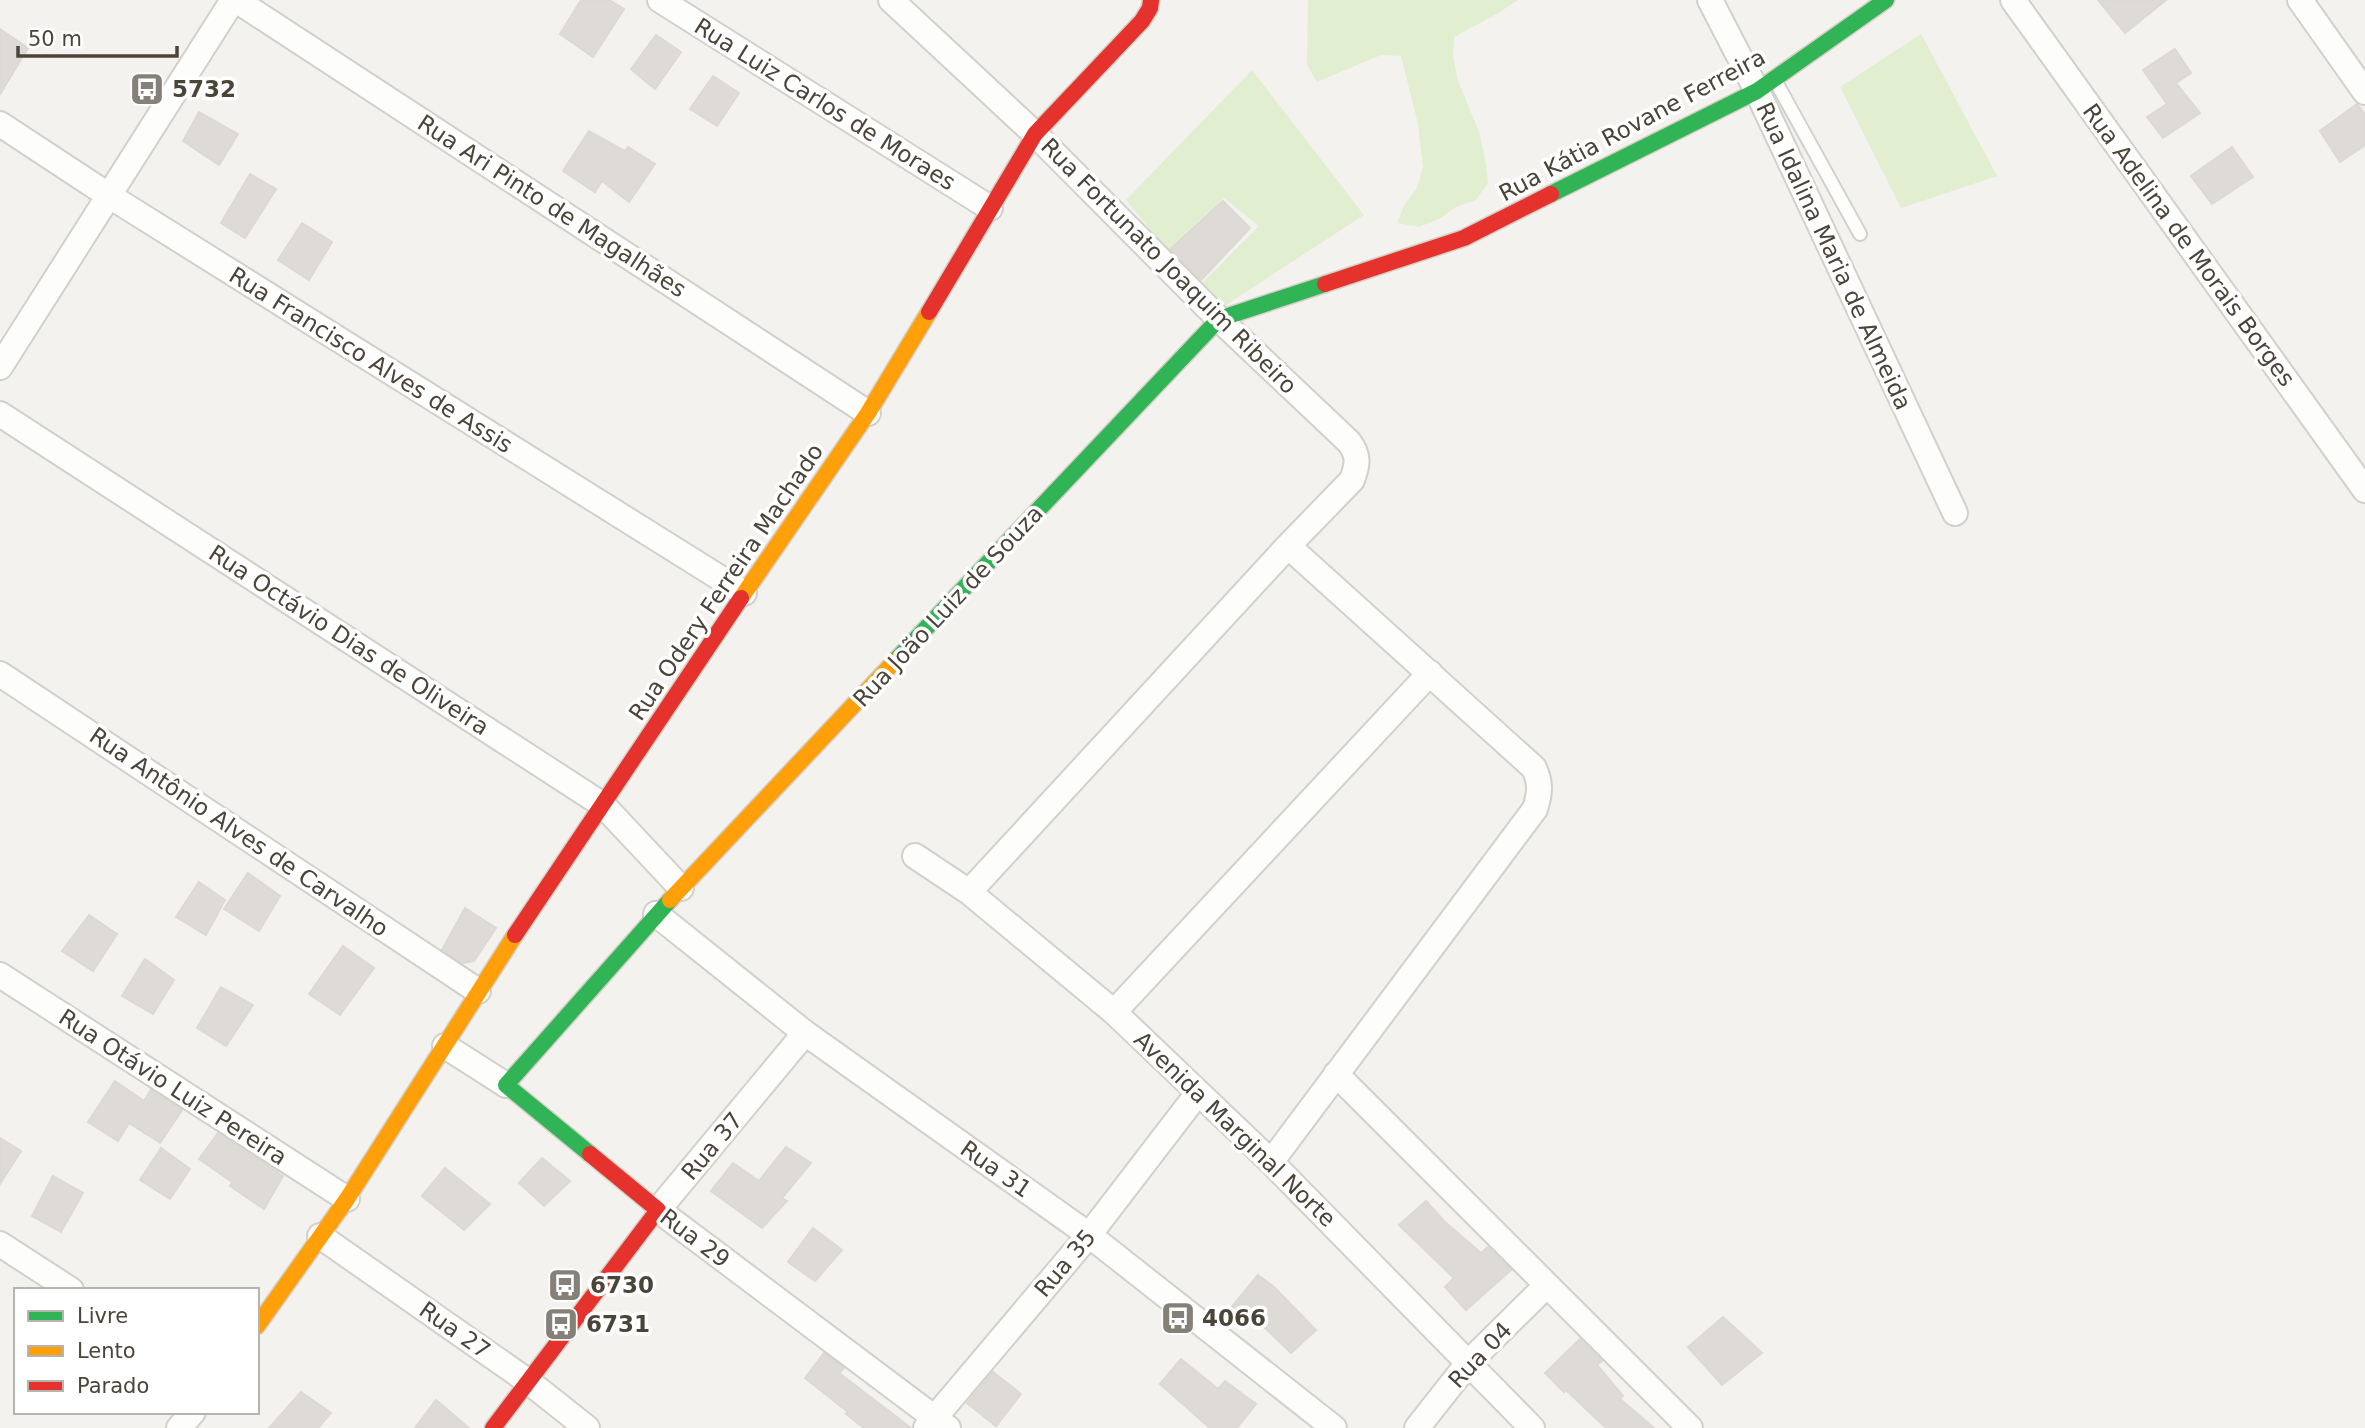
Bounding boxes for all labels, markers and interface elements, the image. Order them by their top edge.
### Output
street label: Rua Luiz Carlos de Moraes [690,13,960,195]
scale bar [18,14,177,58]
text: 50 m [28,27,82,51]
street label: Rua Kátia Rovane Ferreira [1495,44,1769,206]
bus stop icon: 5732 [128,70,166,108]
place label: 5732 [172,76,236,102]
street label: Rua Idalina Maria de Almeida [1751,98,1917,414]
street label: Rua Adelina de Morais Borges [2078,99,2300,391]
street label: Rua Ari Pinto de Magalhães [413,109,691,303]
street label: Rua Fortunato Joaquim Ribeiro [1036,133,1302,399]
street label: Rua Francisco Alves de Assis [225,262,517,458]
street label: Rua Odery Ferreira Machado [624,439,828,725]
street label: Rua João Luiz de Souza [848,500,1048,712]
street label: Rua Octávio Dias de Oliveira [204,540,494,740]
street label: Rua Antônio Alves de Carvalho [85,722,393,942]
street label: Rua Otávio Luiz Pereira [54,1004,292,1170]
street label: Avenida Marginal Norte [1129,1026,1341,1232]
street label: Rua 37 [676,1107,748,1185]
street label: Rua 31 [956,1135,1036,1203]
street label: Rua 29 [655,1203,735,1273]
street label: Rua 35 [1029,1224,1101,1302]
bus stop icon: 6730 [546,1266,584,1304]
place label: 6730 [590,1272,654,1298]
legend [14,1288,259,1414]
street label: Rua 27 [415,1296,495,1364]
bus stop icon: 4066 [1159,1299,1197,1337]
text: Livre [77,1304,128,1328]
bus stop icon: 6731 [542,1305,580,1343]
place label: 4066 [1202,1305,1266,1331]
place label: 6731 [586,1311,650,1337]
street label: Rua 04 [1443,1317,1517,1393]
text: Lento [77,1339,136,1363]
text: Parado [77,1374,149,1398]

